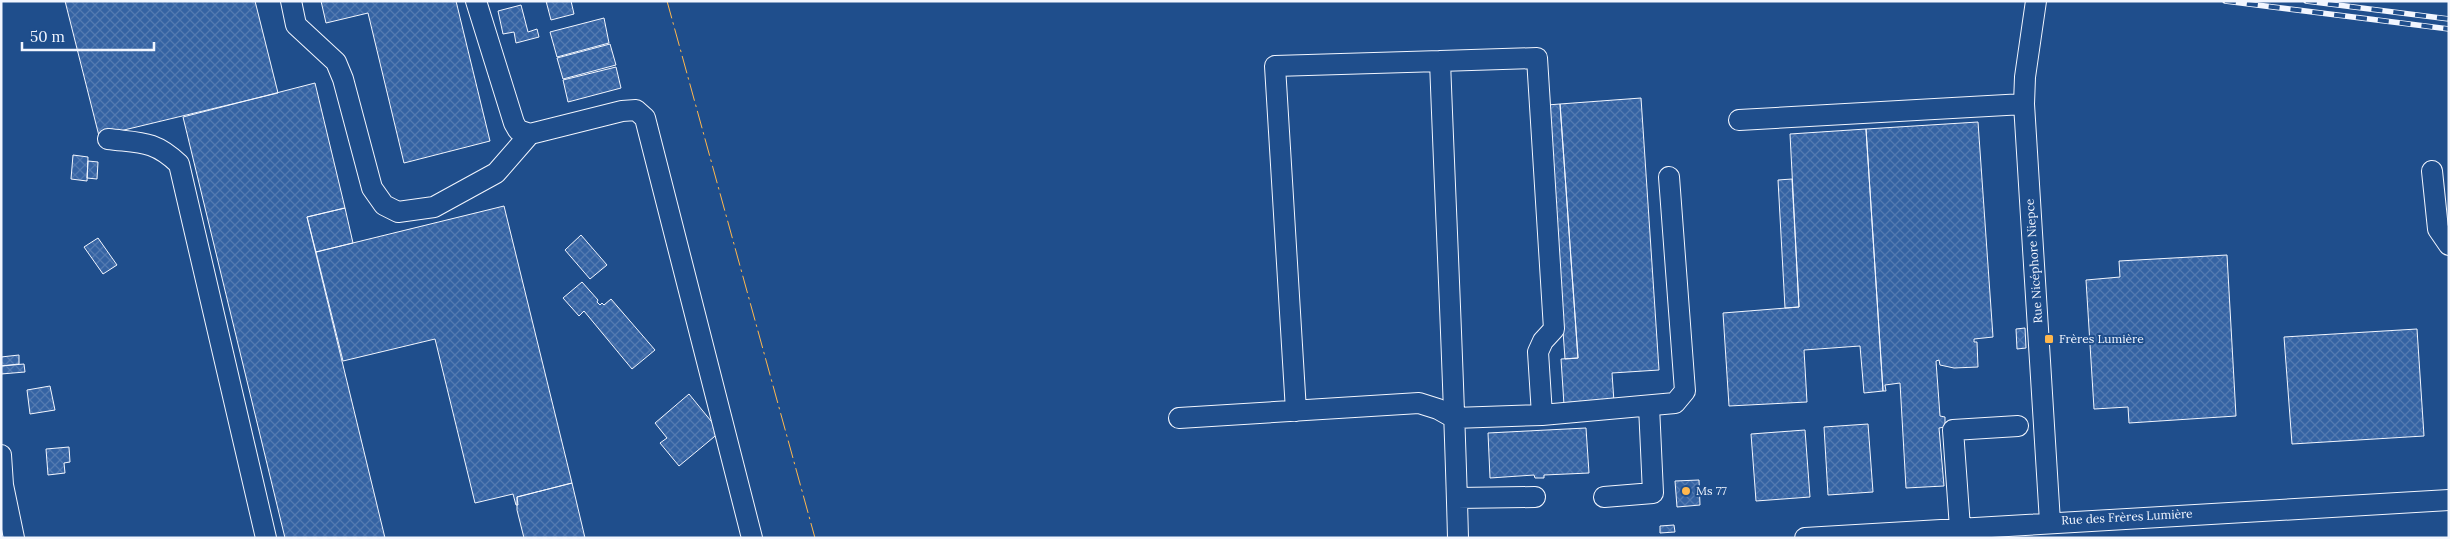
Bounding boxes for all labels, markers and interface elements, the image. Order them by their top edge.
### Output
scale bar [22,20,155,52]
text: 50 m [30,27,65,46]
street label: Rue Nicéphore Niepce [2022,198,2045,324]
place label: Frères Lumière [2059,331,2144,346]
marker: Frères Lumière [2043,333,2055,345]
place label: Ms 77 [1696,483,1727,498]
marker: Ms 77 [1680,485,1692,497]
street label: Rue des Frères Lumière [2061,506,2194,527]

